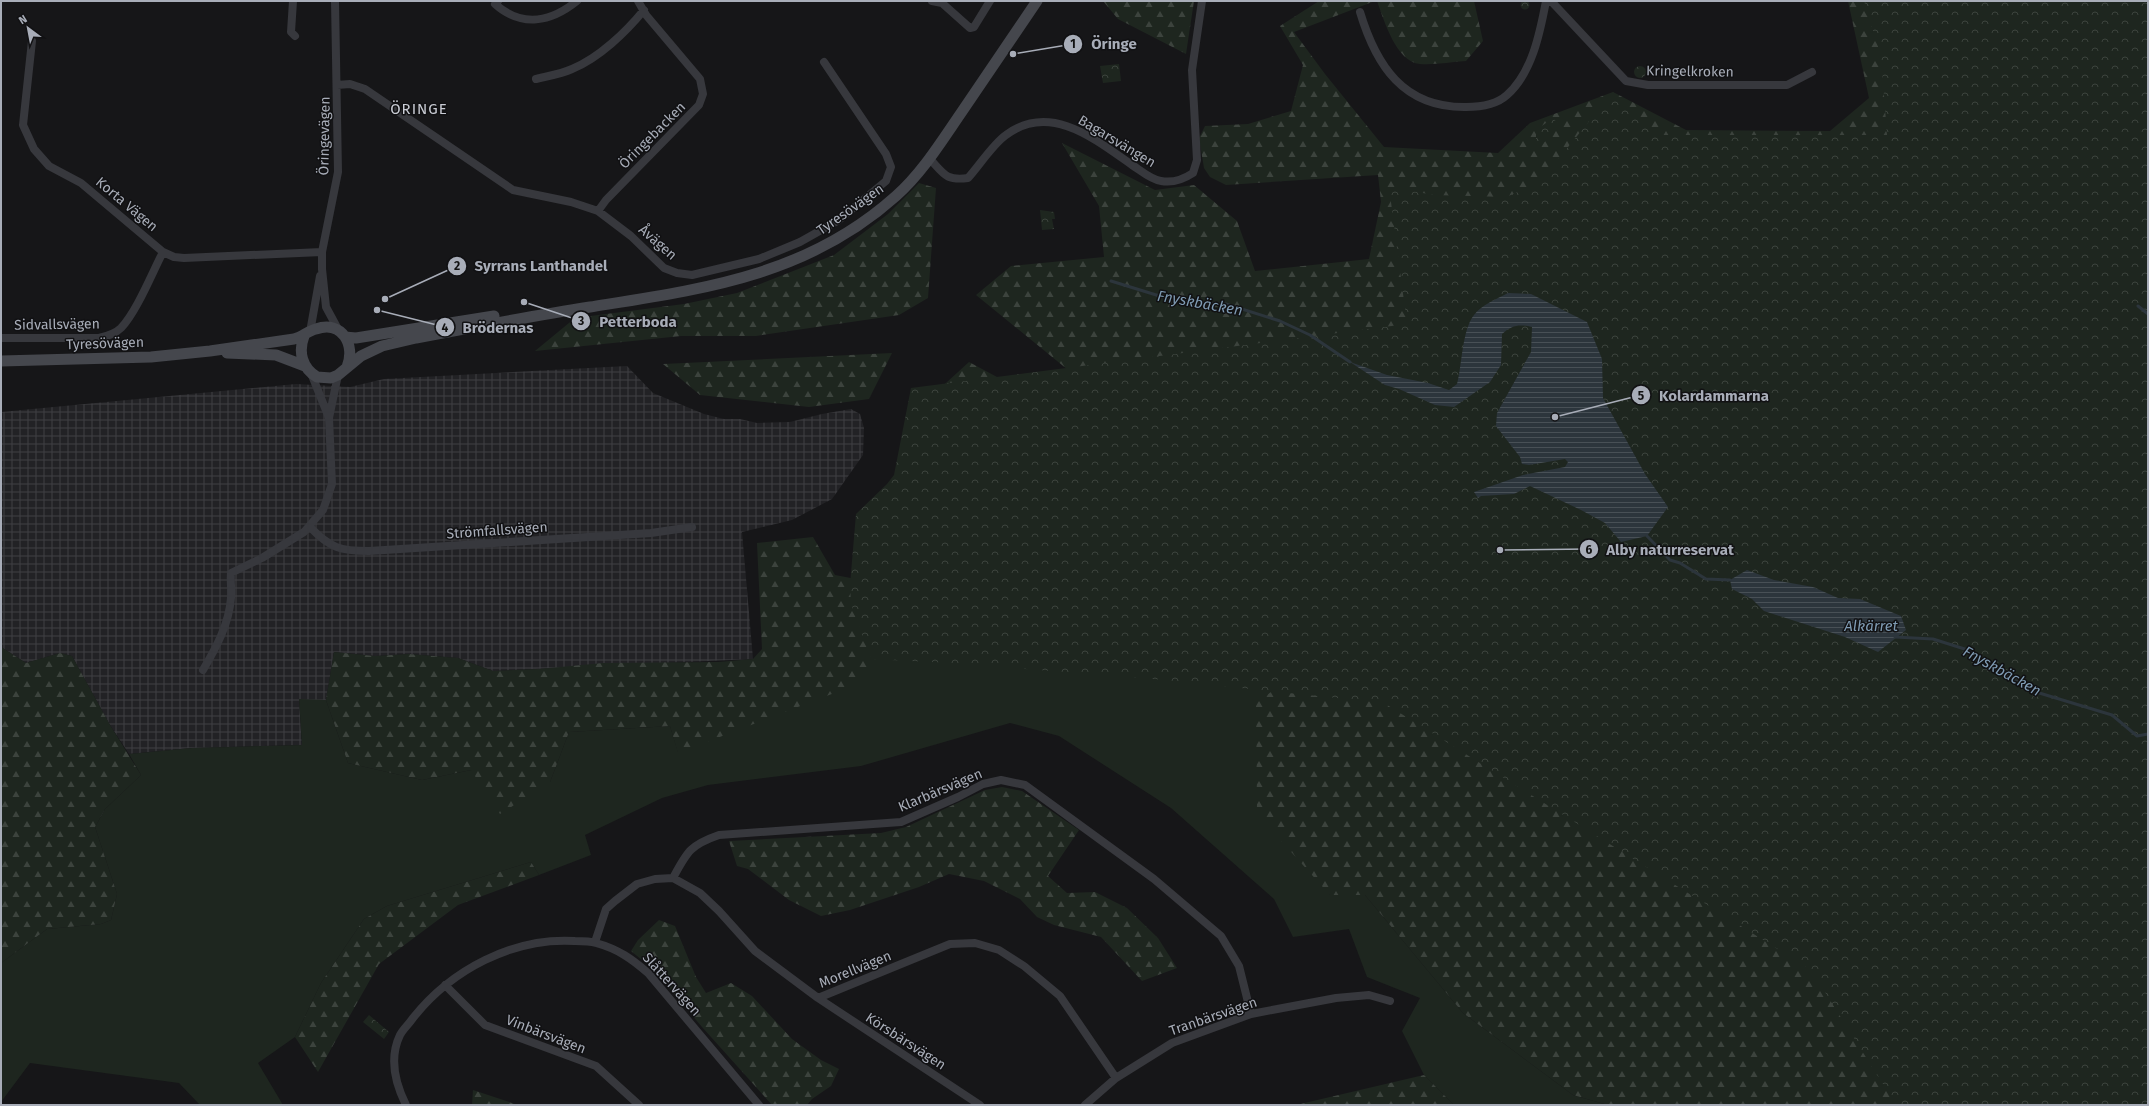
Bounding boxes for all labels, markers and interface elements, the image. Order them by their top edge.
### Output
north arrow [8,8,48,48]
text: N [16,12,30,27]
callout: Öringe [1063,31,1145,58]
text: Öringe [1091,35,1137,53]
text: 1 [1070,37,1076,51]
street label: Kringelkroken [1646,62,1734,81]
street label: Öringevägen [314,96,334,176]
street label: Öringebacken [615,98,689,172]
district label: ÖRINGE [390,100,448,118]
street label: Bagarsvängen [1075,112,1159,171]
street label: Korta Vägen [92,174,161,235]
street label: Tyresövägen [814,180,887,239]
street label: Åvägen [635,220,681,264]
callout: Syrrans Lanthandel [447,253,616,280]
text: Syrrans Lanthandel [475,257,608,275]
text: 2 [454,259,460,273]
water label: Fnyskbäcken [1156,287,1244,319]
callout: Petterboda [571,308,685,335]
text: Petterboda [599,313,677,331]
callout: Brödernas [435,314,542,341]
text: 3 [577,314,584,328]
street label: Sidvallsvägen [14,315,100,334]
text: Brödernas [463,319,533,337]
text: 4 [442,321,449,335]
street label: Tyresövägen [66,334,144,353]
callout: Kolardammarna [1631,382,1777,409]
text: Kolardammarna [1659,387,1769,405]
text: 5 [1638,389,1645,403]
street label: Strömfallsvägen [446,518,548,543]
callout: Alby naturreservat [1579,536,1742,563]
text: Alby naturreservat [1605,541,1734,559]
text: 6 [1586,543,1593,557]
water label: Alkärret [1843,617,1898,635]
water label: Fnyskbäcken [1960,642,2044,700]
street label: Klarbärsvägen [896,765,985,816]
street label: Morellvägen [816,947,894,992]
street label: Slåttervägen [639,949,704,1019]
street label: Tranbärsvägen [1167,993,1259,1039]
street label: Körsbärsvägen [862,1009,949,1074]
street label: Vinbärsvägen [503,1011,588,1058]

